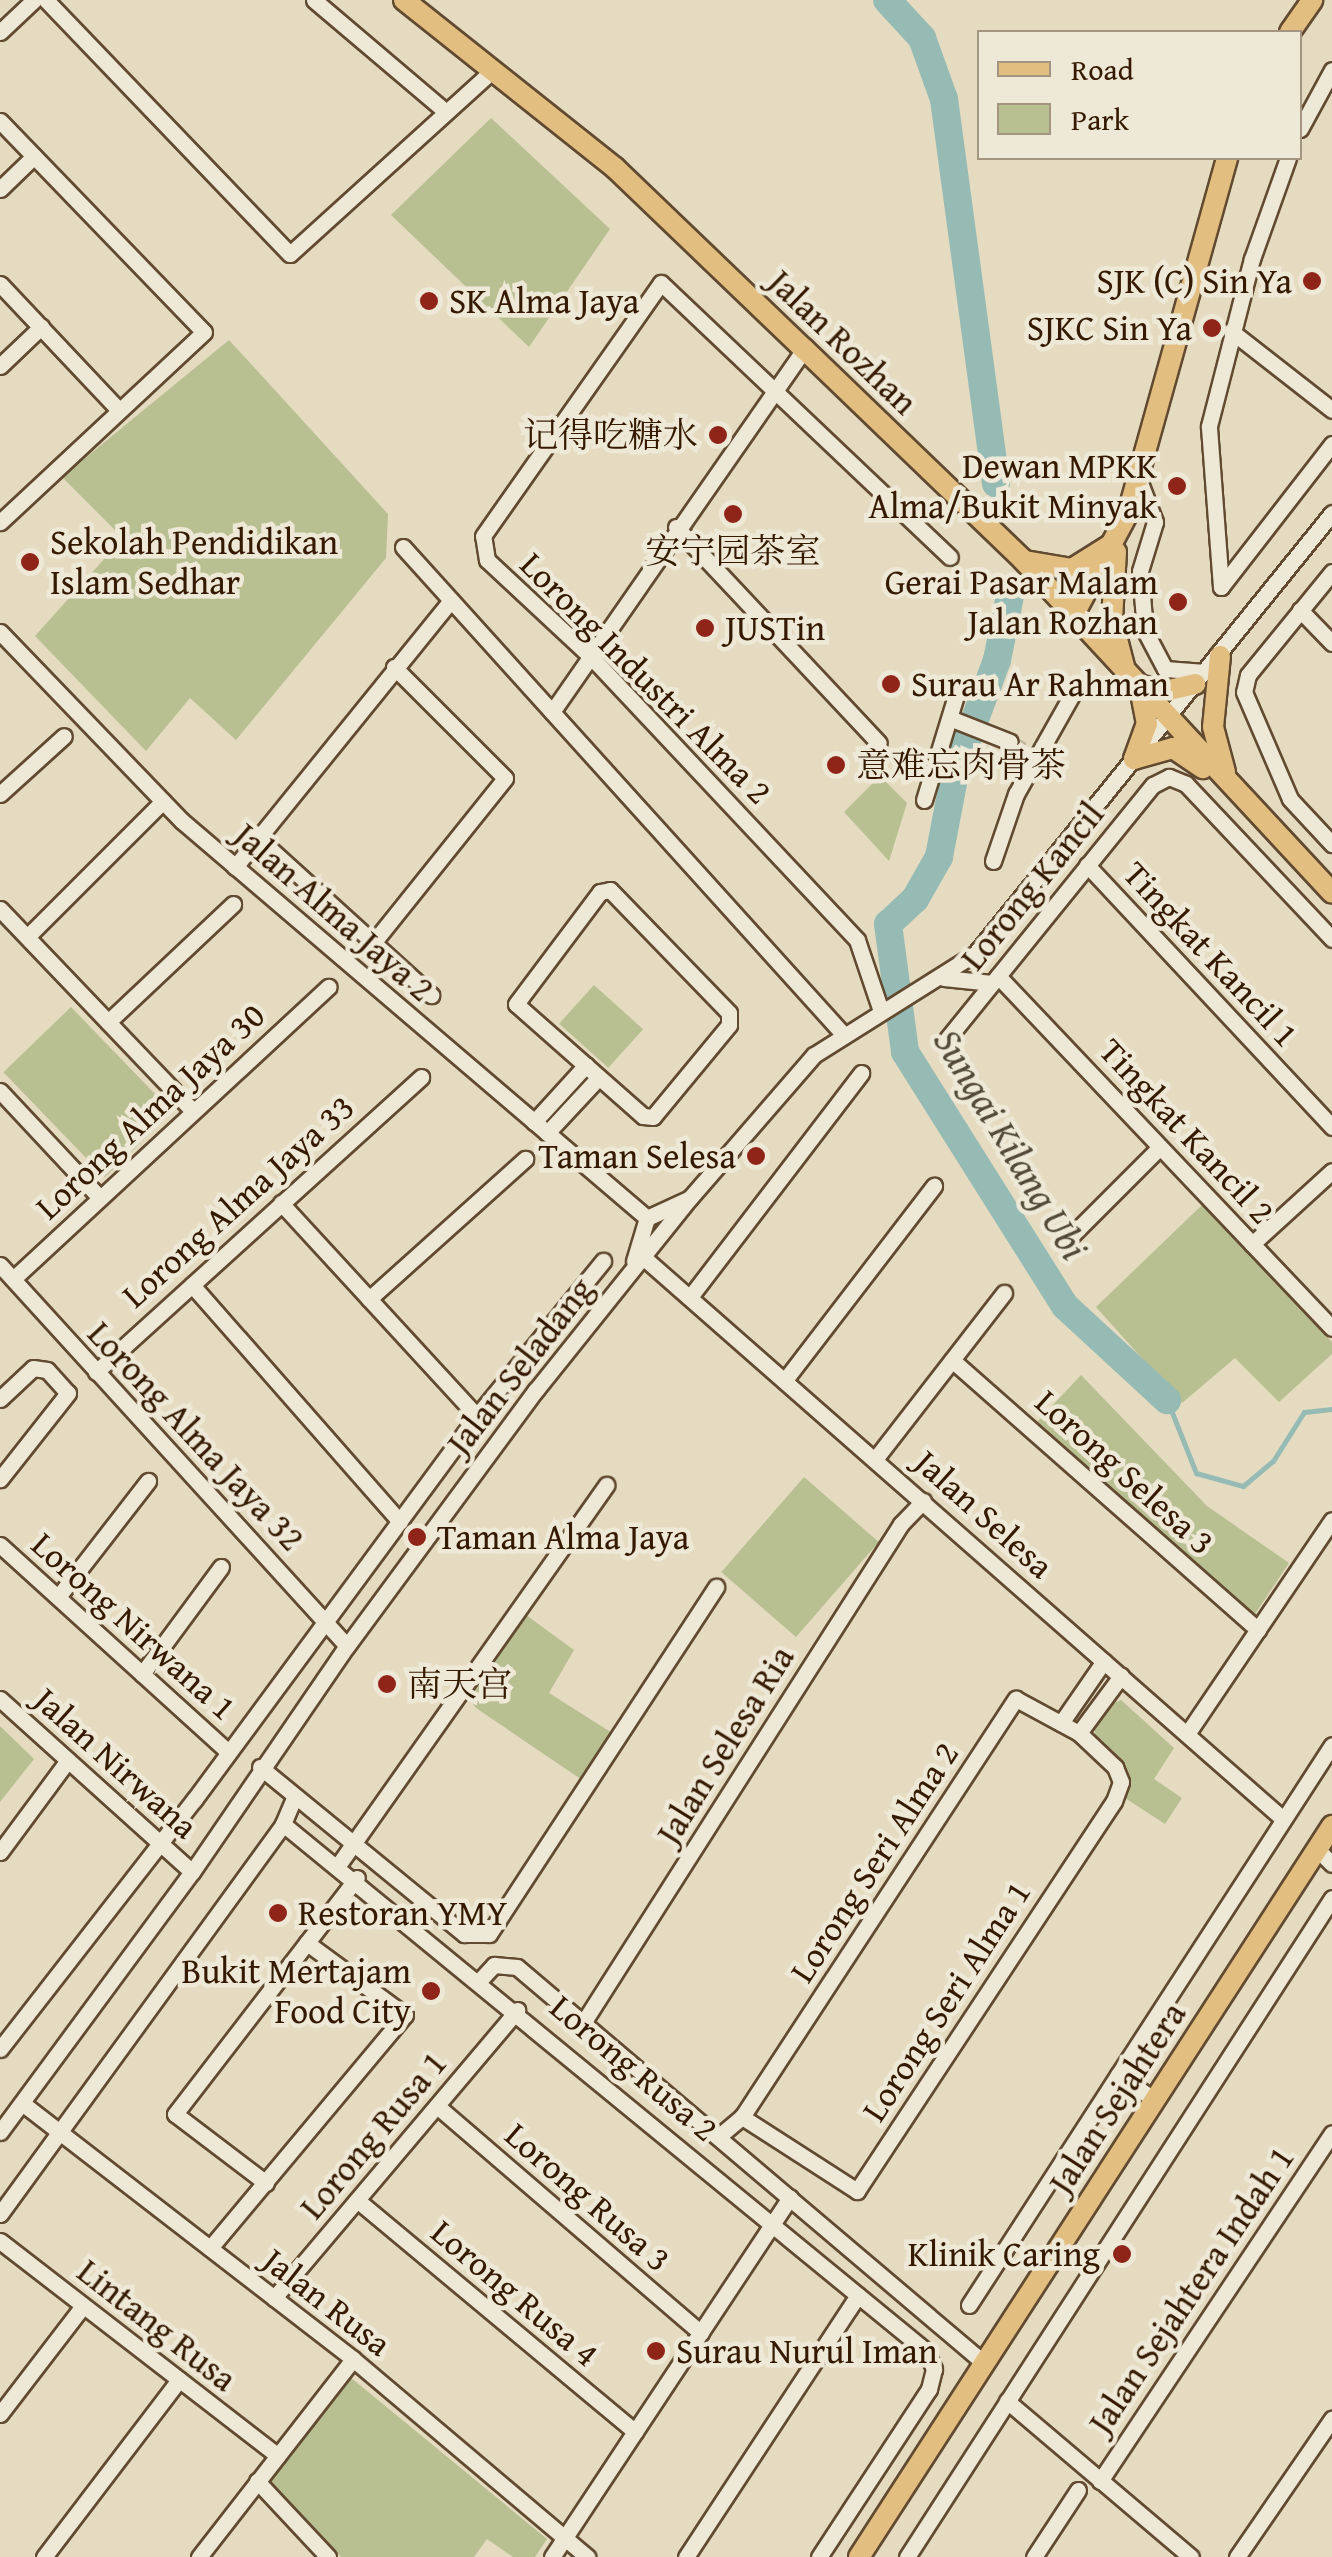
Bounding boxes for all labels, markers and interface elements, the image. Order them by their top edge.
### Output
legend [977,30,1302,160]
text: Road [1071,47,1134,91]
text: Park [1071,97,1129,141]
place label: SJK (C) Sin Ya [1096,260,1292,302]
street label: Jalan Rozhan [760,261,926,423]
marker: SJK (C) Sin Ya [1301,270,1323,292]
place label: SK Alma Jaya [449,280,639,322]
marker: SK Alma Jaya [418,290,440,312]
place label: SJKC Sin Ya [1027,307,1192,349]
marker: SJKC Sin Ya [1201,317,1223,339]
place label: 记得吃糖水 [523,414,698,456]
marker: 记得吃糖水 [707,424,729,446]
place label: Dewan MPKK Alma/Bukit Minyak [868,445,1157,527]
marker: Dewan MPKK Alma/Bukit Minyak [1166,475,1188,497]
marker: 安宁园茶室 [722,503,744,525]
place label: Sekolah Pendidikan Islam Sedhar [50,521,338,603]
place label: 安宁园茶室 [646,530,820,572]
street label: Lorong Industri Alma 2 [511,543,781,813]
marker: Sekolah Pendidikan Islam Sedhar [19,551,41,573]
place label: Gerai Pasar Malam Jalan Rozhan [885,561,1158,643]
marker: Gerai Pasar Malam Jalan Rozhan [1167,591,1189,613]
place label: JUSTin [725,607,825,649]
marker: JUSTin [694,617,716,639]
place label: Surau Ar Rahman [911,663,1169,705]
marker: Surau Ar Rahman [880,673,902,695]
place label: 意难忘肉骨茶 [856,744,1066,786]
marker: 意难忘肉骨茶 [825,754,847,776]
street label: Lorong Kancil [952,794,1112,978]
street label: Jalan Alma Jaya 2 [226,814,442,1010]
street label: Tingkat Kancil 1 [1115,853,1307,1055]
street label: Lorong Alma Jaya 30 [27,994,273,1228]
water label: Sungai Kilang Ubi [924,1021,1098,1267]
street label: Tingkat Kancil 2 [1091,1030,1283,1232]
street label: Lorong Alma Jaya 33 [113,1086,363,1316]
place label: Taman Selesa [539,1135,736,1177]
marker: Taman Selesa [745,1145,767,1167]
street label: Jalan Seladang [438,1269,602,1463]
street label: Lorong Alma Jaya 32 [79,1313,313,1559]
street label: Lorong Selesa 3 [1027,1381,1223,1563]
street label: Jalan Selesa [906,1441,1062,1587]
place label: Taman Alma Jaya [437,1516,689,1558]
street label: Lorong Nirwana 1 [23,1523,245,1729]
marker: Taman Alma Jaya [406,1526,428,1548]
street label: Jalan Selesa Ria [647,1638,803,1852]
place label: 南天宫 [407,1663,512,1705]
marker: 南天宫 [376,1673,398,1695]
street label: Jalan Nirwana [26,1679,206,1847]
street label: Lorong Seri Alma 2 [781,1734,967,1990]
street label: Lorong Seri Alma 1 [853,1873,1039,2129]
place label: Restoran YMY [298,1892,507,1934]
marker: Restoran YMY [267,1902,289,1924]
place label: Bukit Mertajam Food City [182,1950,411,2032]
marker: Bukit Mertajam Food City [420,1980,442,2002]
street label: Lorong Rusa 2 [542,1986,726,2150]
street label: Jalan Sejahtera [1040,1994,1194,2202]
street label: Lorong Rusa 1 [291,2043,455,2227]
street label: Lorong Rusa 3 [497,2114,679,2280]
street label: Jalan Sejahtera Indah 1 [1079,2138,1303,2442]
street label: Lorong Rusa 4 [423,2211,607,2375]
place label: Klinik Caring [908,2233,1100,2275]
street label: Jalan Rusa [255,2239,399,2365]
marker: Klinik Caring [1109,2241,1135,2267]
street label: Lintang Rusa [69,2250,245,2400]
place label: Surau Nurul Iman [676,2330,938,2372]
marker: Surau Nurul Iman [645,2340,667,2362]

